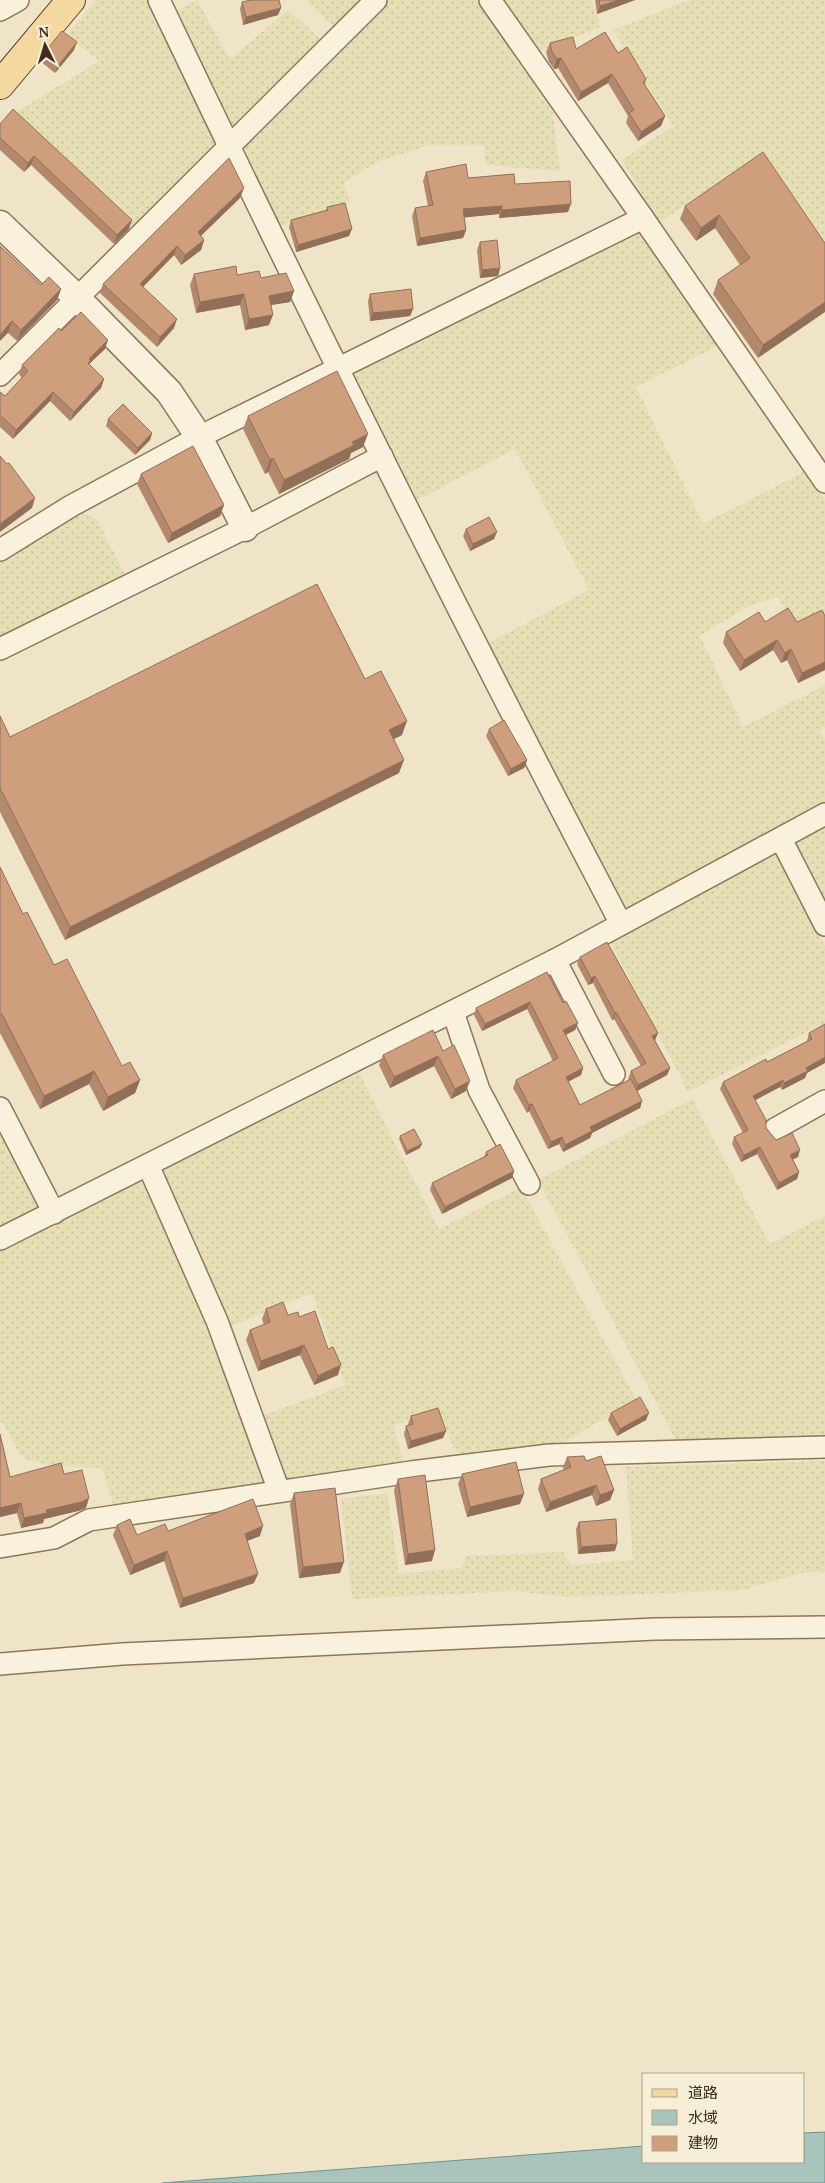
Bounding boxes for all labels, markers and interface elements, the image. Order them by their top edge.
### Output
north arrow [20,20,70,70]
text: N [38,22,50,41]
legend [642,2073,805,2163]
text: 道路 [688,2082,718,2102]
text: 水域 [688,2107,718,2127]
text: 建物 [688,2132,718,2152]

